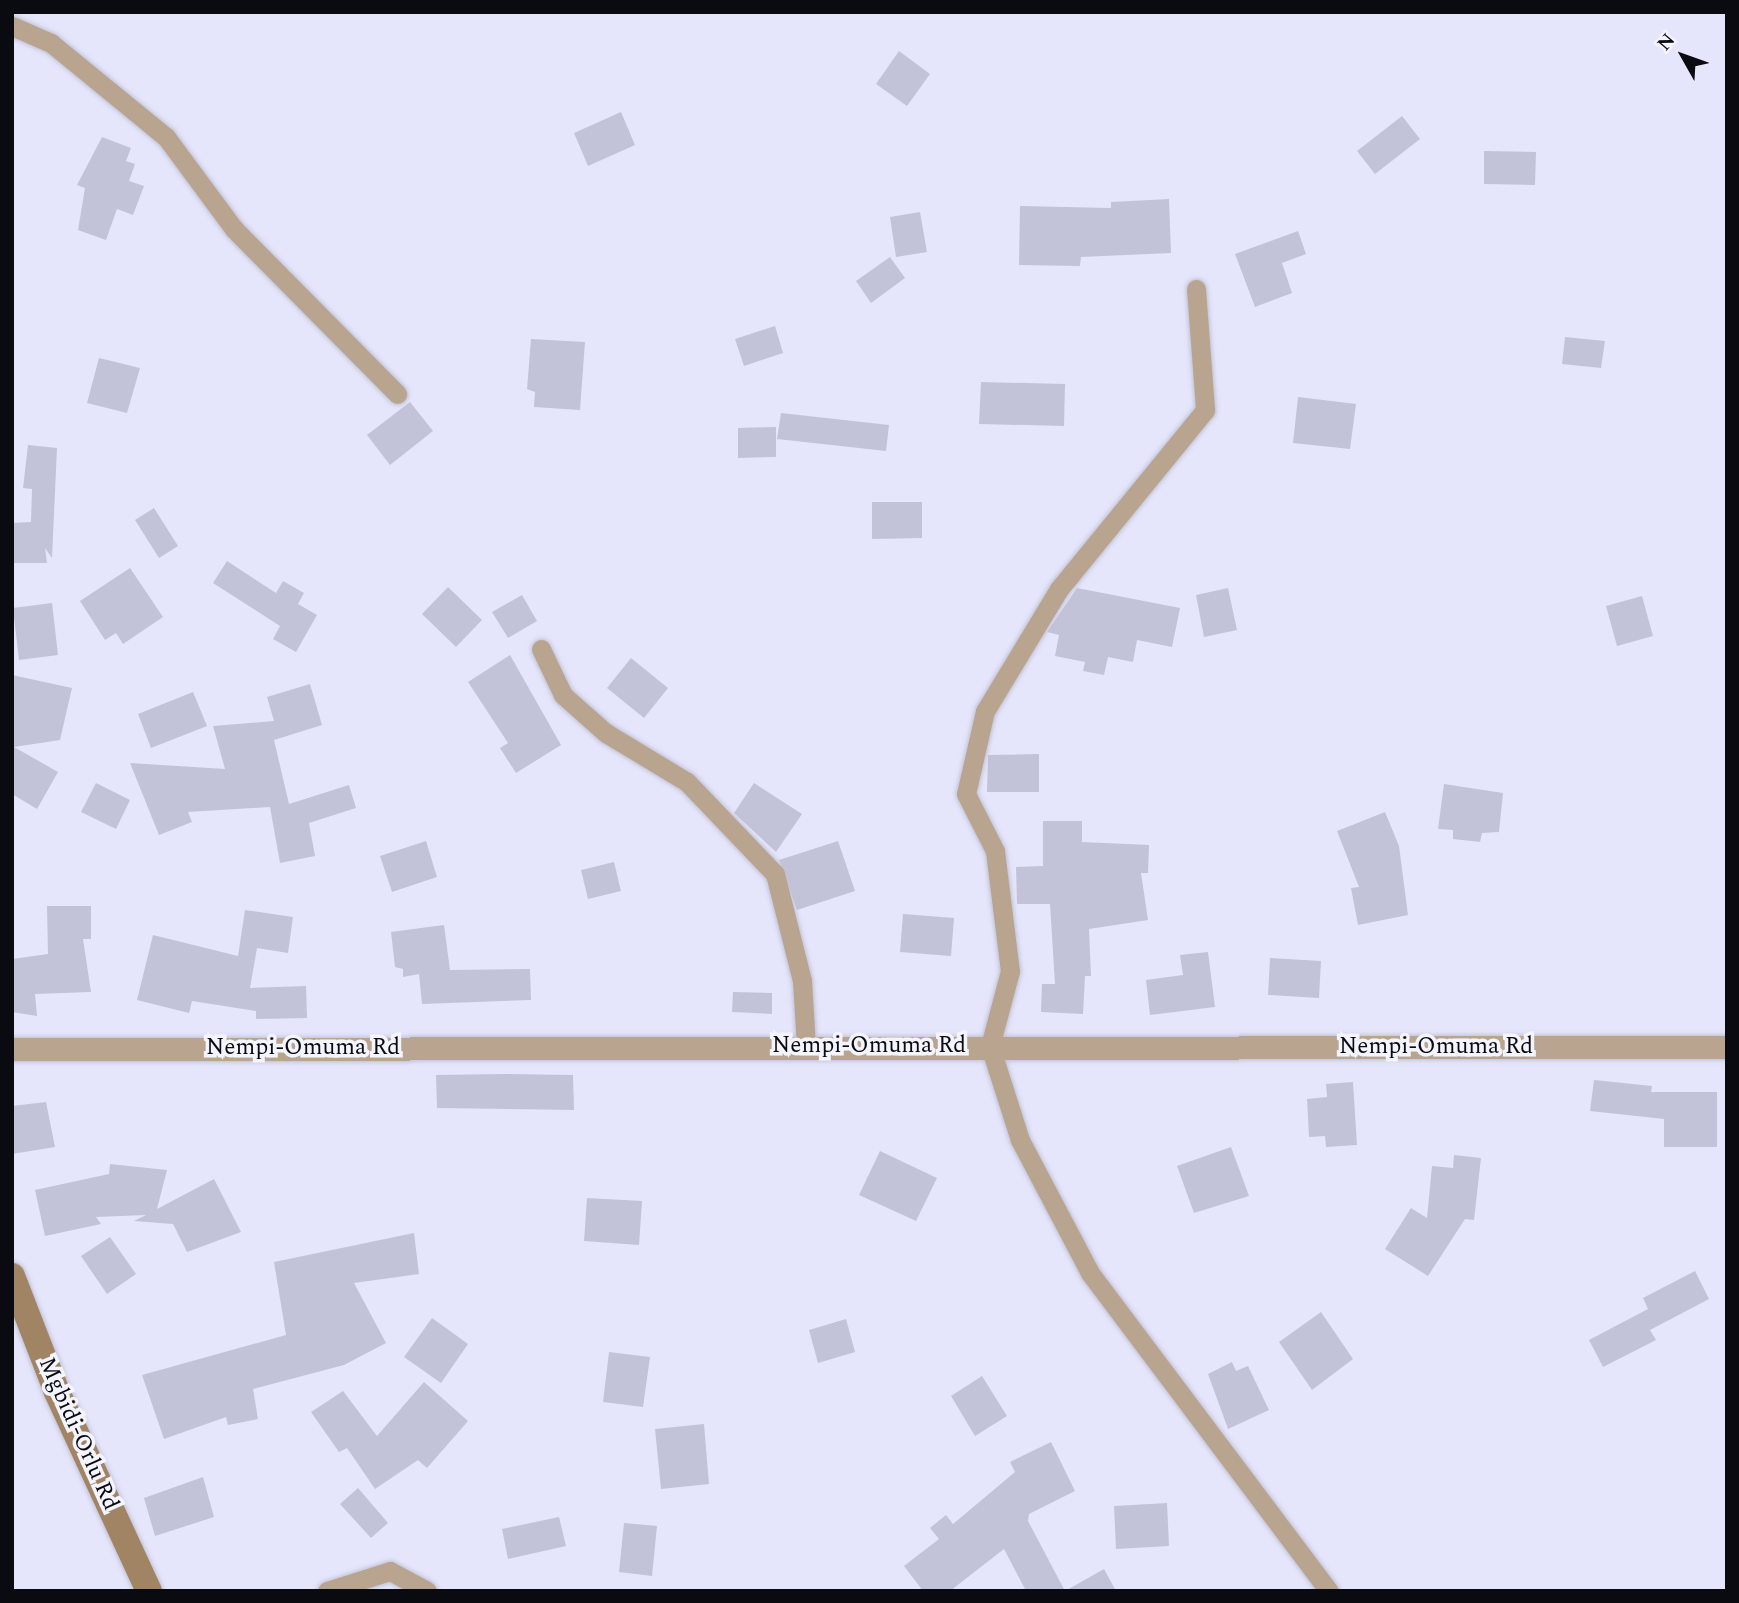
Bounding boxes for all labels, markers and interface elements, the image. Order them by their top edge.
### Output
north arrow [1648,21,1718,91]
text: N [1650,27,1683,57]
street label: Nempi-Omuma Rd [772,1032,966,1060]
street label: Nempi-Omuma Rd [1339,1033,1533,1061]
street label: Nempi-Omuma Rd [206,1034,400,1062]
street label: Mgbidi-Orlu Rd [32,1353,124,1515]

